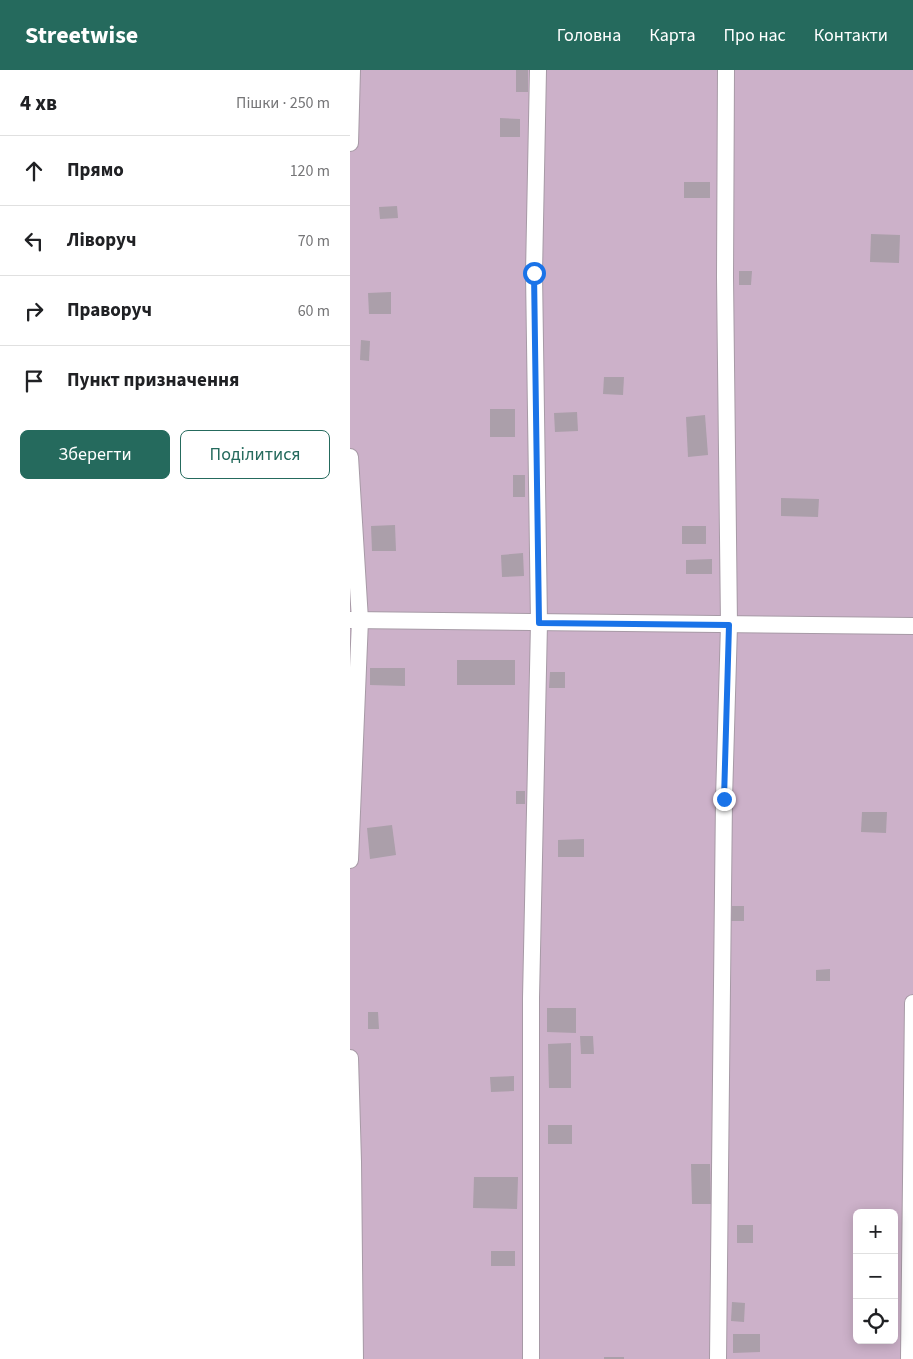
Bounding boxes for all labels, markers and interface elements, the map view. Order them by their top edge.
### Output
text: Streetwise [25,18,138,53]
text: Головна [557,23,621,48]
text: Карта [649,23,695,48]
text: Про нас [723,23,786,48]
text: Контакти [814,23,888,48]
text: 4 хв [20,88,57,118]
text: Пішки · 250 m [236,92,330,114]
icon: ahead [20,157,48,185]
text: Прямо [67,157,124,184]
text: 120 m [290,160,330,182]
icon: left [20,227,48,255]
text: Ліворуч [67,227,136,254]
text: 70 m [298,230,330,252]
route start [523,262,546,285]
icon: right [20,297,48,325]
text: Праворуч [67,297,152,324]
text: 60 m [298,300,330,322]
icon: arrive [20,367,48,395]
text: Пункт призначення [67,367,239,394]
button: Зберегти [20,430,170,479]
button: Поділитися [180,430,330,479]
route end [713,788,736,811]
map controls [853,1209,898,1344]
button: + [853,1209,898,1254]
button: − [853,1254,898,1299]
button: locate [853,1299,898,1344]

